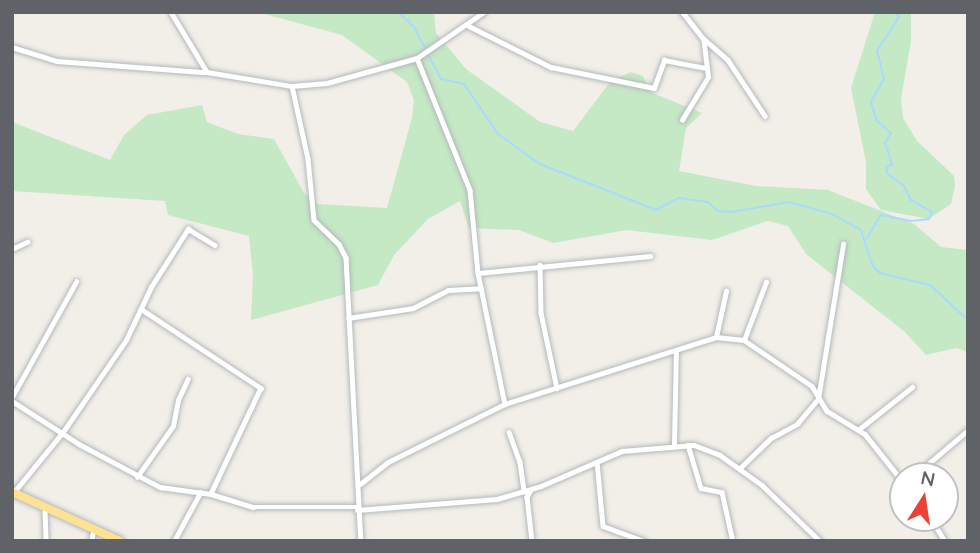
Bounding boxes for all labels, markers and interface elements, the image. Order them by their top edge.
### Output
north arrow [889,462,959,532]
text: N [919,465,937,492]

